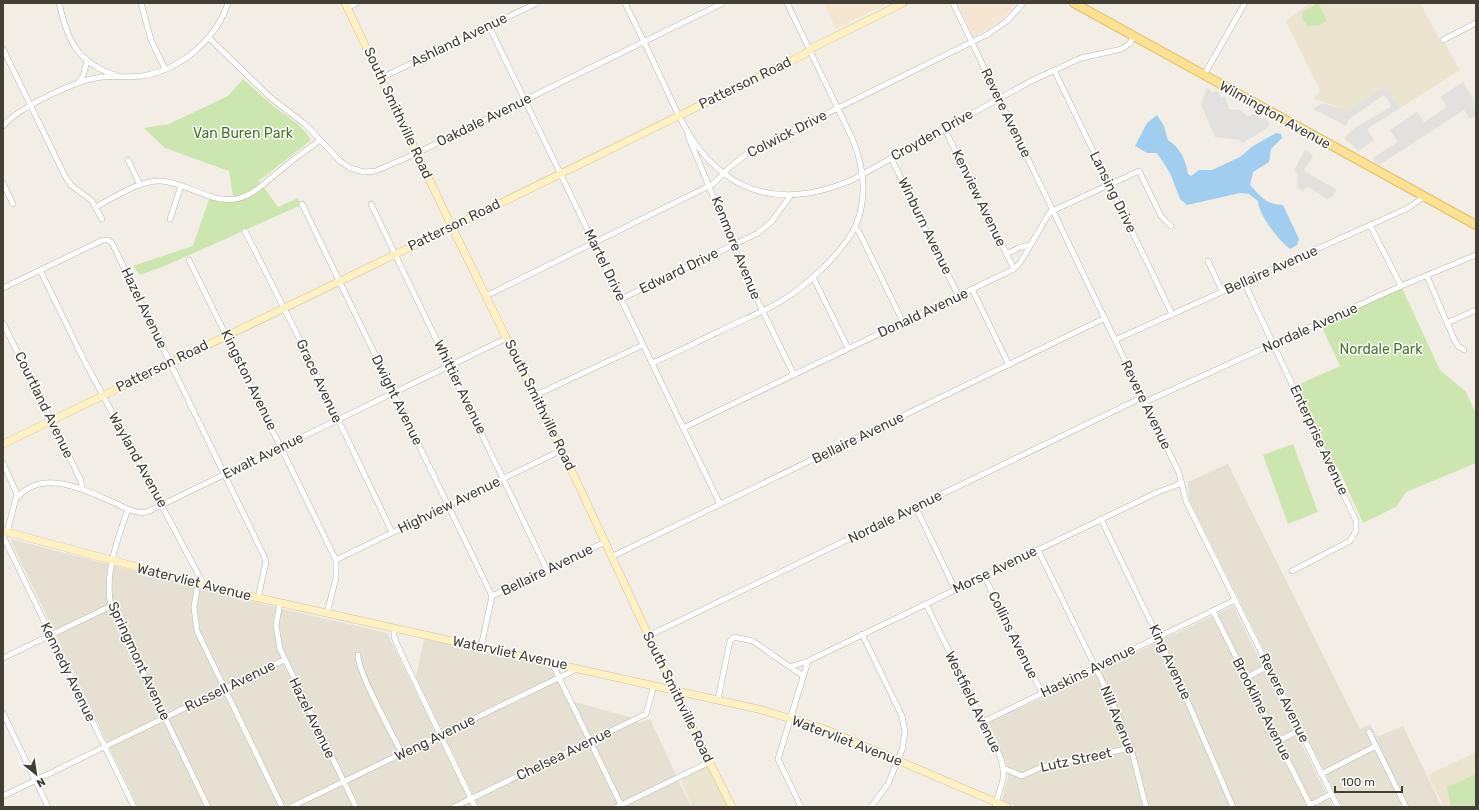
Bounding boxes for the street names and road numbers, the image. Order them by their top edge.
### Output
street label: Ashland Avenue [408,9,510,71]
street label: South Smithville Road [360,44,436,182]
street label: Patterson Road [696,53,794,113]
street label: Revere Avenue [977,66,1035,161]
street label: Wilmington Avenue [1216,77,1334,153]
street label: Oakdale Avenue [434,90,534,150]
street label: Croyden Drive [888,105,976,165]
street label: Colwick Drive [744,107,830,161]
street label: Kenview Avenue [948,147,1010,249]
street label: Lansing Drive [1086,148,1140,236]
street label: Winburn Avenue [894,175,956,277]
street label: Kenmore Avenue [708,194,765,302]
street label: Patterson Road [405,195,503,255]
street label: Martel Drive [580,226,630,304]
street label: Bellaire Avenue [1222,242,1320,298]
street label: Edward Drive [637,244,722,298]
street label: Hazel Avenue [117,265,171,351]
street label: Donald Avenue [875,285,971,341]
street label: Nordale Avenue [1260,299,1360,357]
street label: Kingston Avenue [217,327,281,433]
street label: Patterson Road [113,336,211,396]
street label: Grace Avenue [292,337,346,426]
street label: Whittier Avenue [430,337,490,437]
street label: South Smithville Road [501,337,579,473]
street label: Courtland Avenue [11,349,77,461]
street label: Dwight Avenue [368,352,426,448]
street label: Revere Avenue [1117,358,1175,453]
street label: Enterprise Avenue [1286,382,1352,498]
street label: Bellaire Avenue [809,408,907,468]
street label: Wayland Avenue [105,409,171,511]
street label: Ewalt Avenue [220,429,306,483]
street label: Highview Avenue [395,473,503,537]
street label: Nordale Avenue [845,487,945,547]
street label: Bellaire Avenue [498,540,596,600]
street label: Morse Avenue [950,542,1040,598]
street label: Watervliet Avenue [135,560,253,604]
street label: Collins Avenue [984,588,1042,682]
street label: Springmont Avenue [104,599,174,723]
street label: Kennedy Avenue [37,620,99,725]
street label: King Avenue [1145,622,1195,702]
street label: South Smithville Road [639,629,717,765]
street label: Watervliet Avenue [451,633,569,674]
street label: Haskins Avenue [1038,641,1138,701]
street label: Westfield Avenue [941,649,1005,756]
street label: Revere Avenue [1255,651,1313,746]
street label: Brookline Avenue [1229,655,1295,763]
street label: Russell Avenue [182,657,278,715]
street label: Hazel Avenue [285,675,339,761]
street label: Nill Avenue [1097,683,1139,757]
street label: Weng Avenue [392,711,478,765]
street label: Watervliet Avenue [789,712,905,770]
street label: Chelsea Avenue [514,724,615,784]
street label: Lutz Street [1039,744,1114,776]

